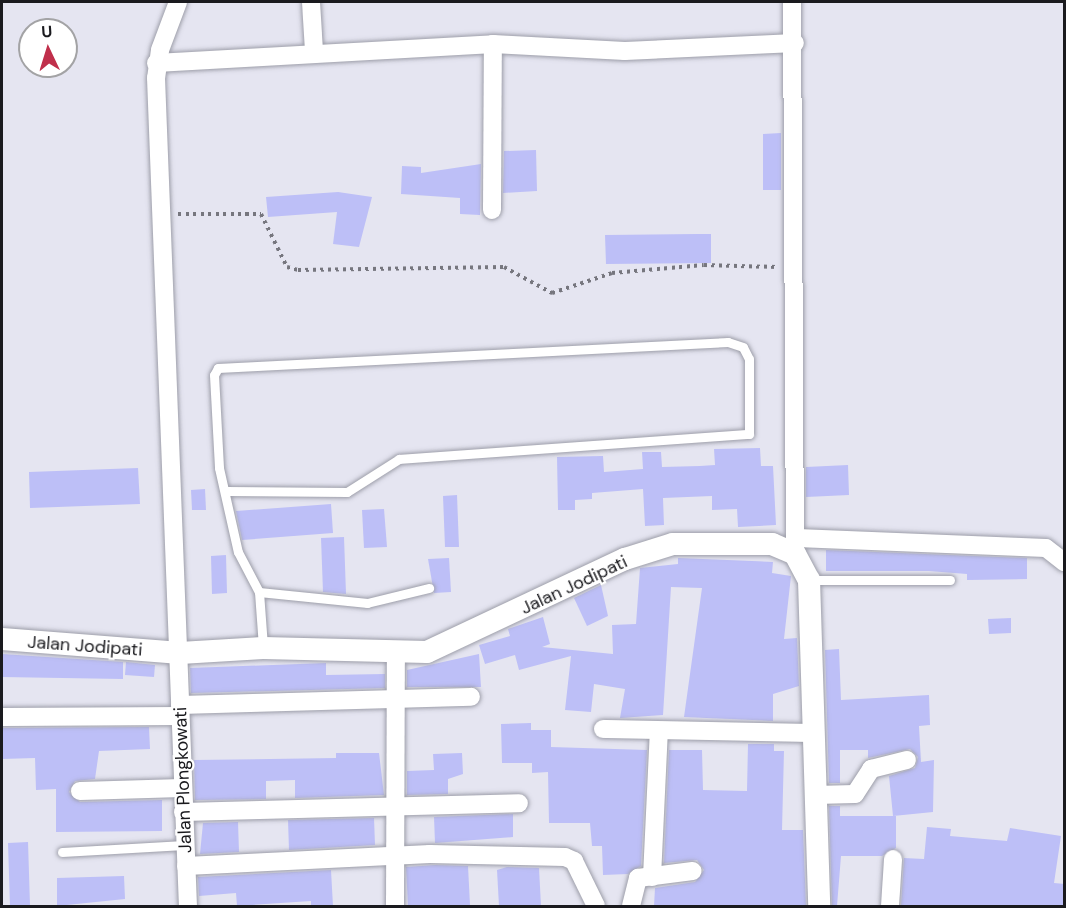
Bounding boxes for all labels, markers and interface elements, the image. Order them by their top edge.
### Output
north arrow [18,18,78,78]
text: U [41,21,53,42]
street label: Jalan Jodipati [517,551,631,619]
street label: Jalan Jodipati [27,631,143,661]
street label: Jalan Plongkowati [170,707,196,853]

